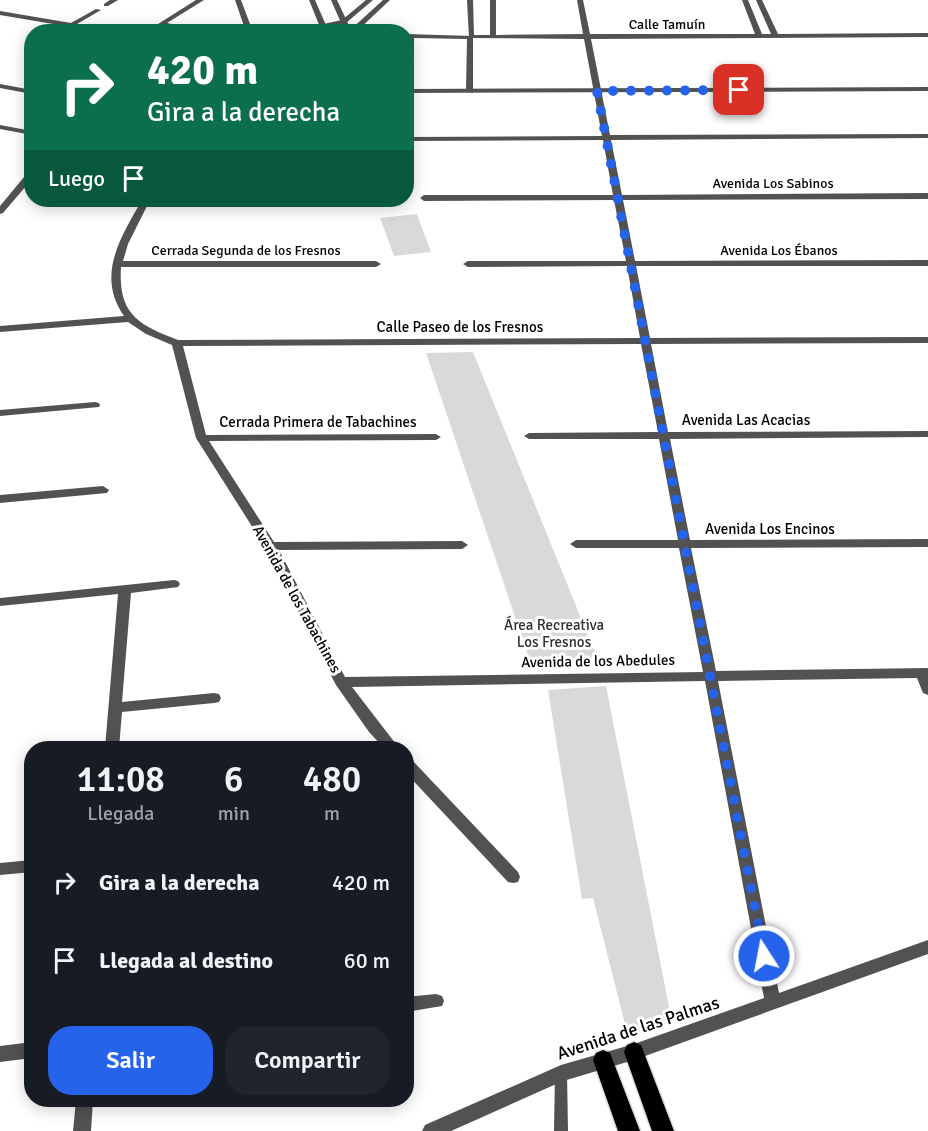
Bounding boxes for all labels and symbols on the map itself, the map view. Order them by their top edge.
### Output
street label: Calle Tamuín [629,16,705,33]
pin [713,64,764,115]
street label: Avenida Los Sabinos [712,175,834,192]
street label: Cerrada Segunda de los Fresnos [151,242,341,259]
street label: Avenida Los Ébanos [720,242,838,259]
street label: Calle Paseo de los Fresnos [377,318,544,336]
street label: Avenida Las Acacias [682,411,811,429]
street label: Cerrada Primera de Tabachines [219,413,417,431]
street label: Avenida Los Encinos [705,520,835,538]
street label: Avenida de los Tabachines [249,522,345,676]
park label: Área Recreativa Los Fresnos [504,615,604,651]
street label: Avenida de los Abedules [521,651,676,671]
position arrow [732,924,796,988]
street label: Avenida de las Palmas [554,991,722,1065]

